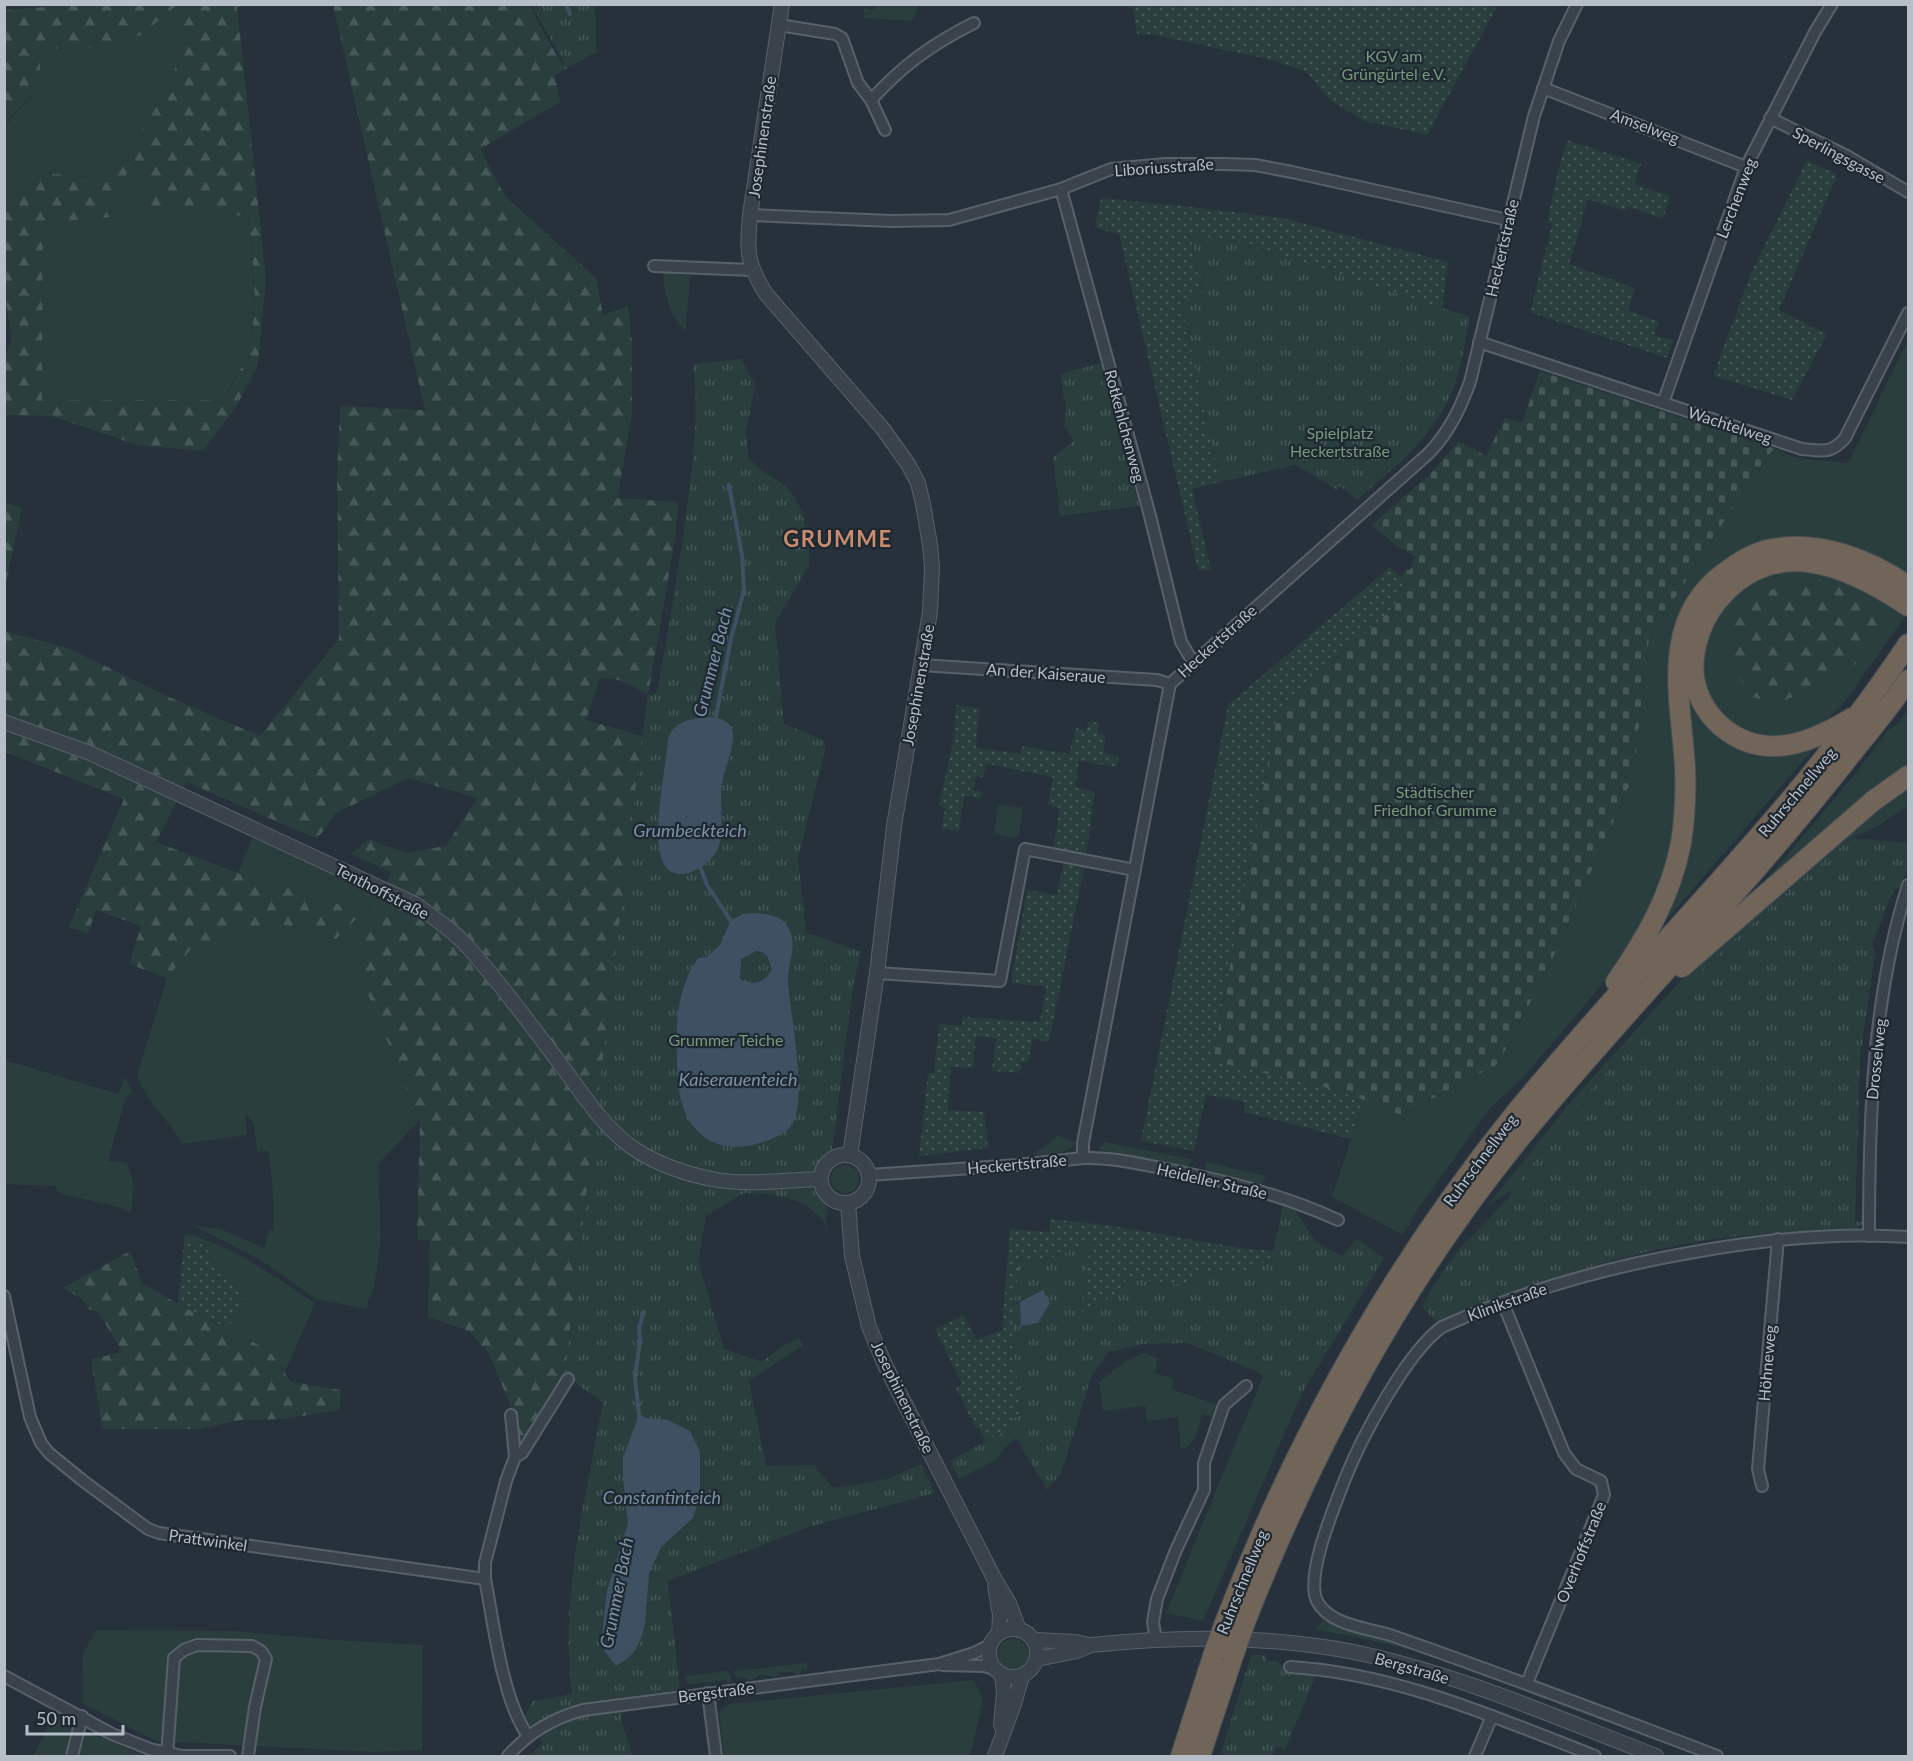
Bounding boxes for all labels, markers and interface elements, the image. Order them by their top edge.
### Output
park label: KGV am Grüngürtel e.V. [1342,46,1446,83]
street label: Josephinenstraße [744,75,779,199]
street label: Amselweg [1608,104,1682,147]
street label: Sperlingsgasse [1790,122,1889,187]
street label: Liboriusstraße [1114,154,1214,179]
street label: Lerchenweg [1711,155,1760,241]
street label: Heckertstraße [1481,197,1522,299]
street label: Rotkehlchenweg [1101,367,1150,484]
street label: Wachtelweg [1686,402,1775,447]
park label: Spielplatz Heckertstraße [1290,423,1390,460]
district label: GRUMME [783,525,893,552]
street label: Heckertstraße [1173,600,1260,681]
water label: Grummer Bach [688,605,736,719]
street label: Josephinenstraße [897,623,938,747]
street label: An der Kaiseraue [986,659,1106,686]
street label: Ruhrschnellweg [1754,743,1840,840]
park label: Städtischer Friedhof Grumme [1373,782,1497,819]
water label: Grumbeckteich [633,819,747,841]
street label: Tenthoffstraße [332,859,432,922]
street label: Drosselweg [1862,1017,1889,1101]
park label: Grummer Teiche [669,1030,783,1049]
water label: Kaiserauenteich [679,1068,797,1090]
street label: Ruhrschnellweg [1439,1110,1521,1210]
street label: Heckertstraße [966,1150,1067,1177]
street label: Heideller Straße [1155,1159,1269,1202]
street label: Klinikstraße [1465,1278,1549,1325]
street label: Höhneweg [1754,1324,1779,1402]
street label: Josephinenstraße [868,1337,939,1456]
water label: Constantinteich [603,1486,721,1508]
street label: Overhoffstraße [1552,1498,1609,1605]
street label: Prattwinkel [168,1525,249,1554]
street label: Ruhrschnellweg [1212,1527,1271,1637]
water label: Grummer Bach [594,1536,638,1650]
street label: Bergstraße [1373,1648,1452,1687]
street label: Bergstraße [677,1677,755,1706]
scale bar [27,1698,123,1736]
text: 50 m [36,1707,76,1729]

